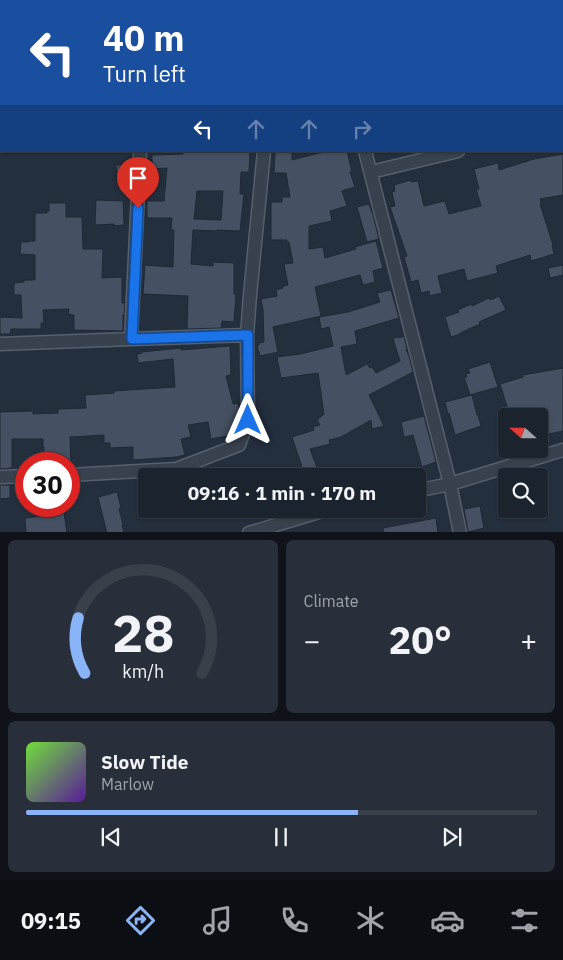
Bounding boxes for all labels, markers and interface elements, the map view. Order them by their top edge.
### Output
text: 40 m [103,15,185,61]
icon: left [20,20,85,85]
text: Turn left [103,59,186,88]
icon: left [189,115,217,143]
icon: ahead [242,115,270,143]
icon: ahead [295,115,323,143]
icon: right [348,115,376,143]
pin [117,157,159,208]
icon: arrive [124,164,152,192]
position arrow [221,393,273,445]
north arrow [498,408,548,458]
map controls [498,408,548,518]
speed limit sign: 30 [15,452,80,517]
button: search [498,468,548,518]
text: 09:16 · 1 min · 170 m [188,481,376,505]
text: Climate [304,591,359,611]
text: 28 [112,599,174,666]
text: 20° [389,615,452,664]
text: − [304,622,320,659]
text: + [520,622,537,659]
text: km/h [122,660,164,683]
text: Slow Tide [101,750,188,774]
text: Marlow [101,774,154,794]
icon: previous [97,823,125,851]
icon: pause [267,823,295,851]
icon: next [438,823,466,851]
icon: directions [123,903,158,938]
icon: music [200,903,235,938]
icon: phone [277,903,312,938]
icon: climate [353,903,388,938]
icon: car [430,903,465,938]
icon: filters [507,903,542,938]
text: 09:15 [21,906,81,935]

